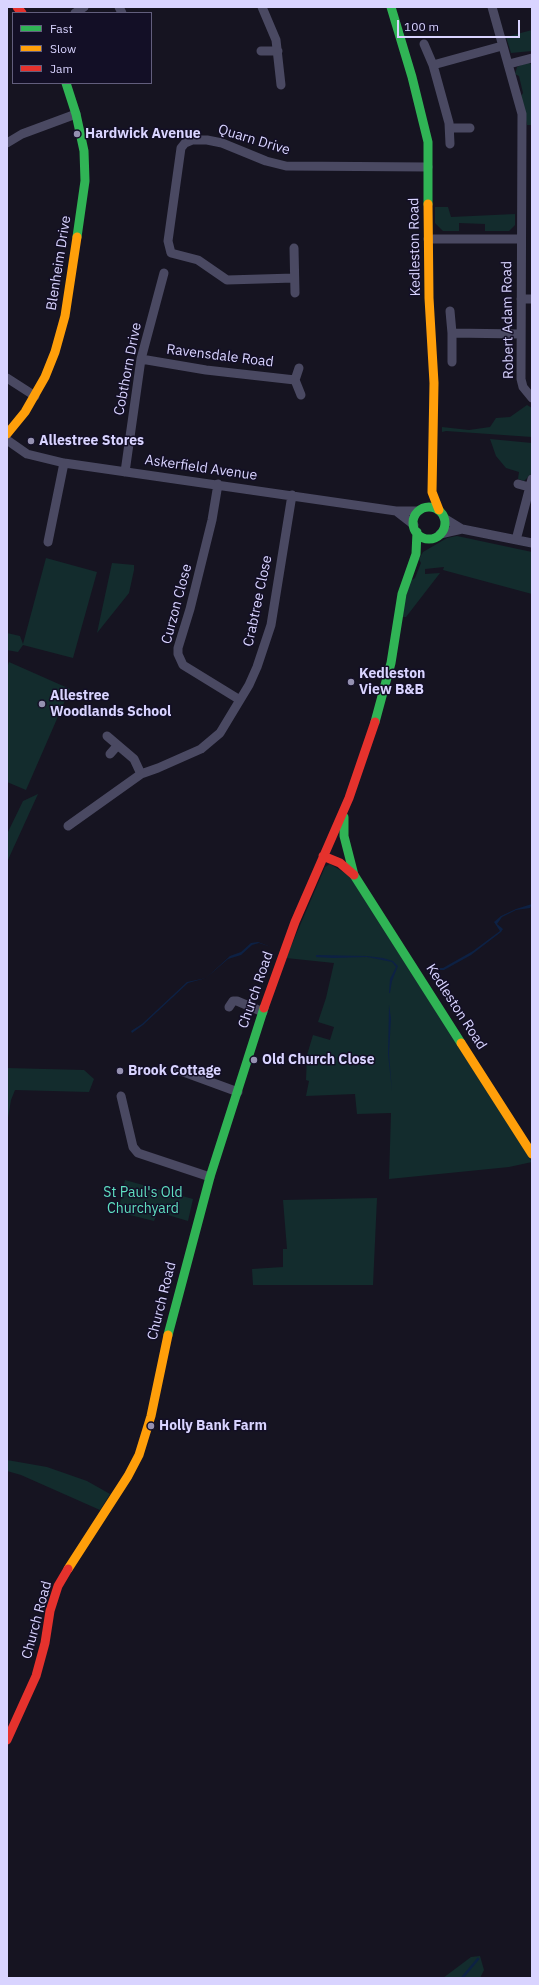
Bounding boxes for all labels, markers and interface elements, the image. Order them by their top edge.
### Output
legend [12,12,152,84]
scale bar [399,12,522,38]
text: 100 m [404,19,439,34]
text: Fast [50,21,73,36]
text: Slow [50,41,76,56]
text: Jam [50,61,73,76]
street label: Quarn Drive [216,121,292,159]
place label: Hardwick Avenue [85,126,201,142]
marker: Hardwick Avenue [72,129,82,139]
street label: Kedleston Road [406,198,424,296]
street label: Blenheim Drive [43,214,75,312]
street label: Robert Adam Road [499,261,517,379]
street label: Cobthorn Drive [111,321,145,417]
street label: Ravensdale Road [165,341,275,371]
place label: Allestree Stores [39,433,144,449]
marker: Allestree Stores [26,436,36,446]
street label: Askerfield Avenue [144,452,258,484]
street label: Crabtree Close [240,554,276,648]
street label: Curzon Close [158,562,196,646]
place label: Kedleston View B&B [359,666,425,698]
marker: Kedleston View B&B [346,677,356,687]
place label: Allestree Woodlands School [50,688,171,720]
marker: Allestree Woodlands School [37,699,47,709]
street label: Church Road [235,949,277,1031]
street label: Kedleston Road [422,961,490,1053]
place label: Old Church Close [262,1052,375,1068]
marker: Old Church Close [249,1055,259,1065]
place label: Brook Cottage [128,1063,221,1079]
marker: Brook Cottage [115,1066,125,1076]
park label: St Paul's Old Churchyard [103,1185,183,1218]
street label: Church Road [144,1260,180,1342]
place label: Holly Bank Farm [159,1418,267,1434]
marker: Holly Bank Farm [146,1421,156,1431]
street label: Church Road [19,1579,55,1661]

